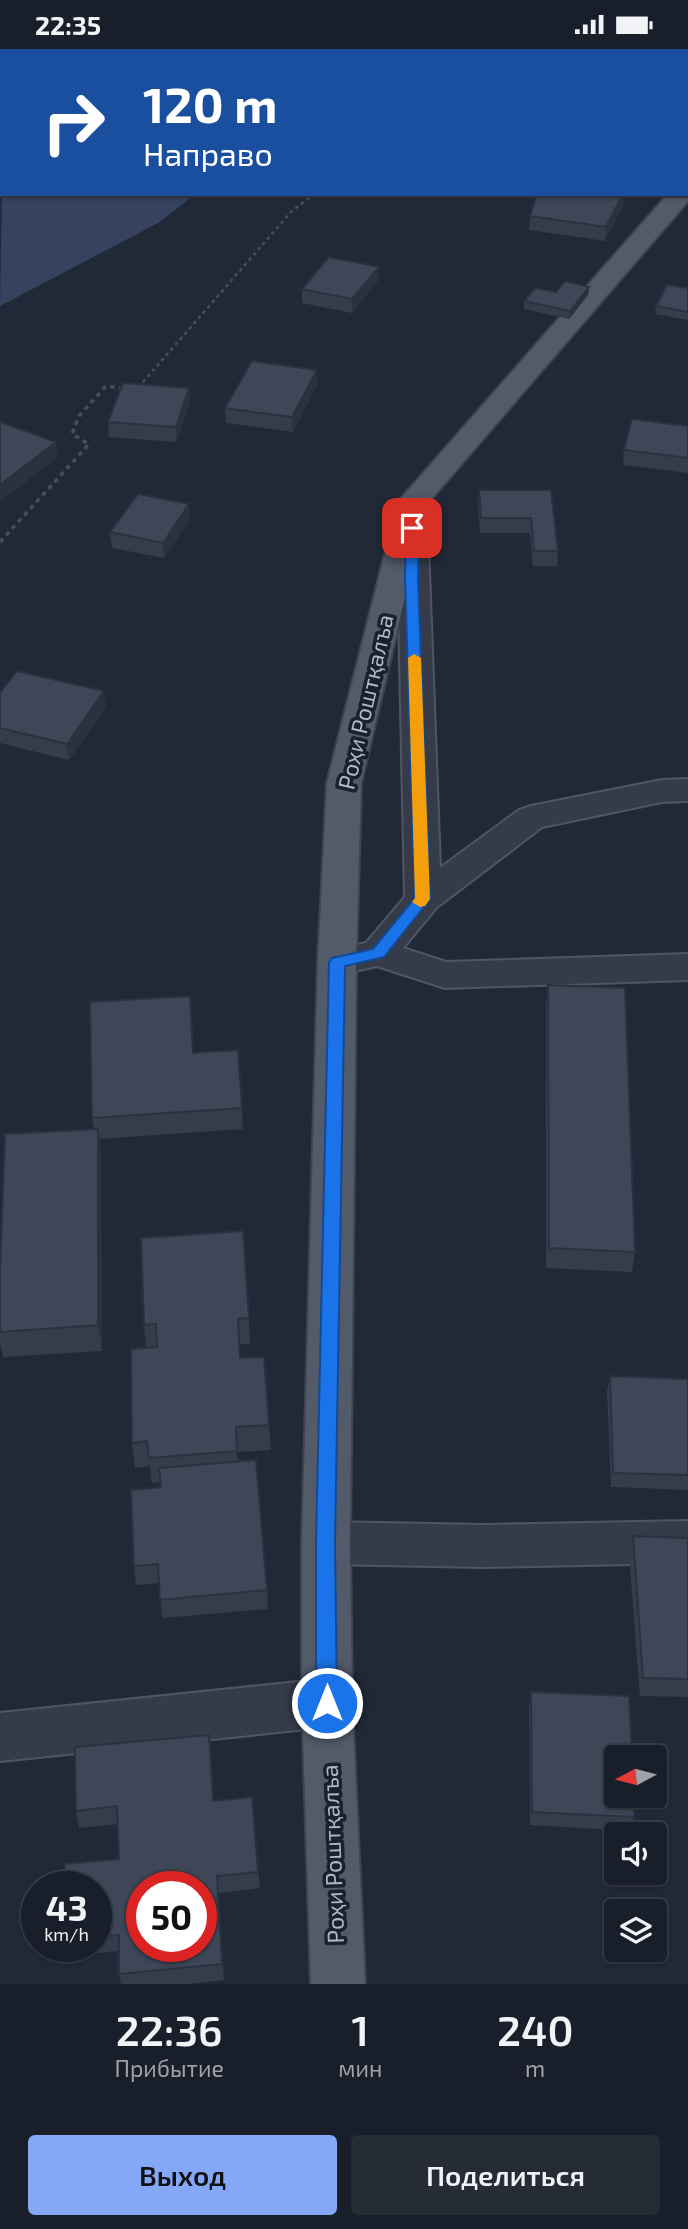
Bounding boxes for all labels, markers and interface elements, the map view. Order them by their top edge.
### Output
text: 22:35 [35,9,101,40]
text: 120 m [143,74,277,133]
icon: right [28,77,119,168]
text: Направо [143,134,273,172]
pin [382,498,442,558]
icon: arrive [393,509,431,547]
street label: Роҳи Роштқалъа [331,611,399,792]
position arrow [290,1666,364,1740]
north arrow [604,1745,667,1808]
map controls [604,1745,667,1962]
street label: Роҳи Роштқалъа [315,1764,349,1944]
button: sound [604,1822,667,1885]
speed limit sign: 50 [126,1871,217,1962]
text: 43 [45,1886,88,1928]
button: layers [604,1899,667,1962]
text: km/h [44,1923,89,1945]
text: 22:36 [116,2004,222,2054]
text: 1 [352,2004,369,2054]
text: 240 [497,2004,573,2054]
text: Прибытие [115,2054,224,2082]
text: мин [338,2054,382,2082]
text: m [525,2054,545,2082]
button: Выход [28,2135,337,2215]
button: Поделиться [351,2135,660,2215]

